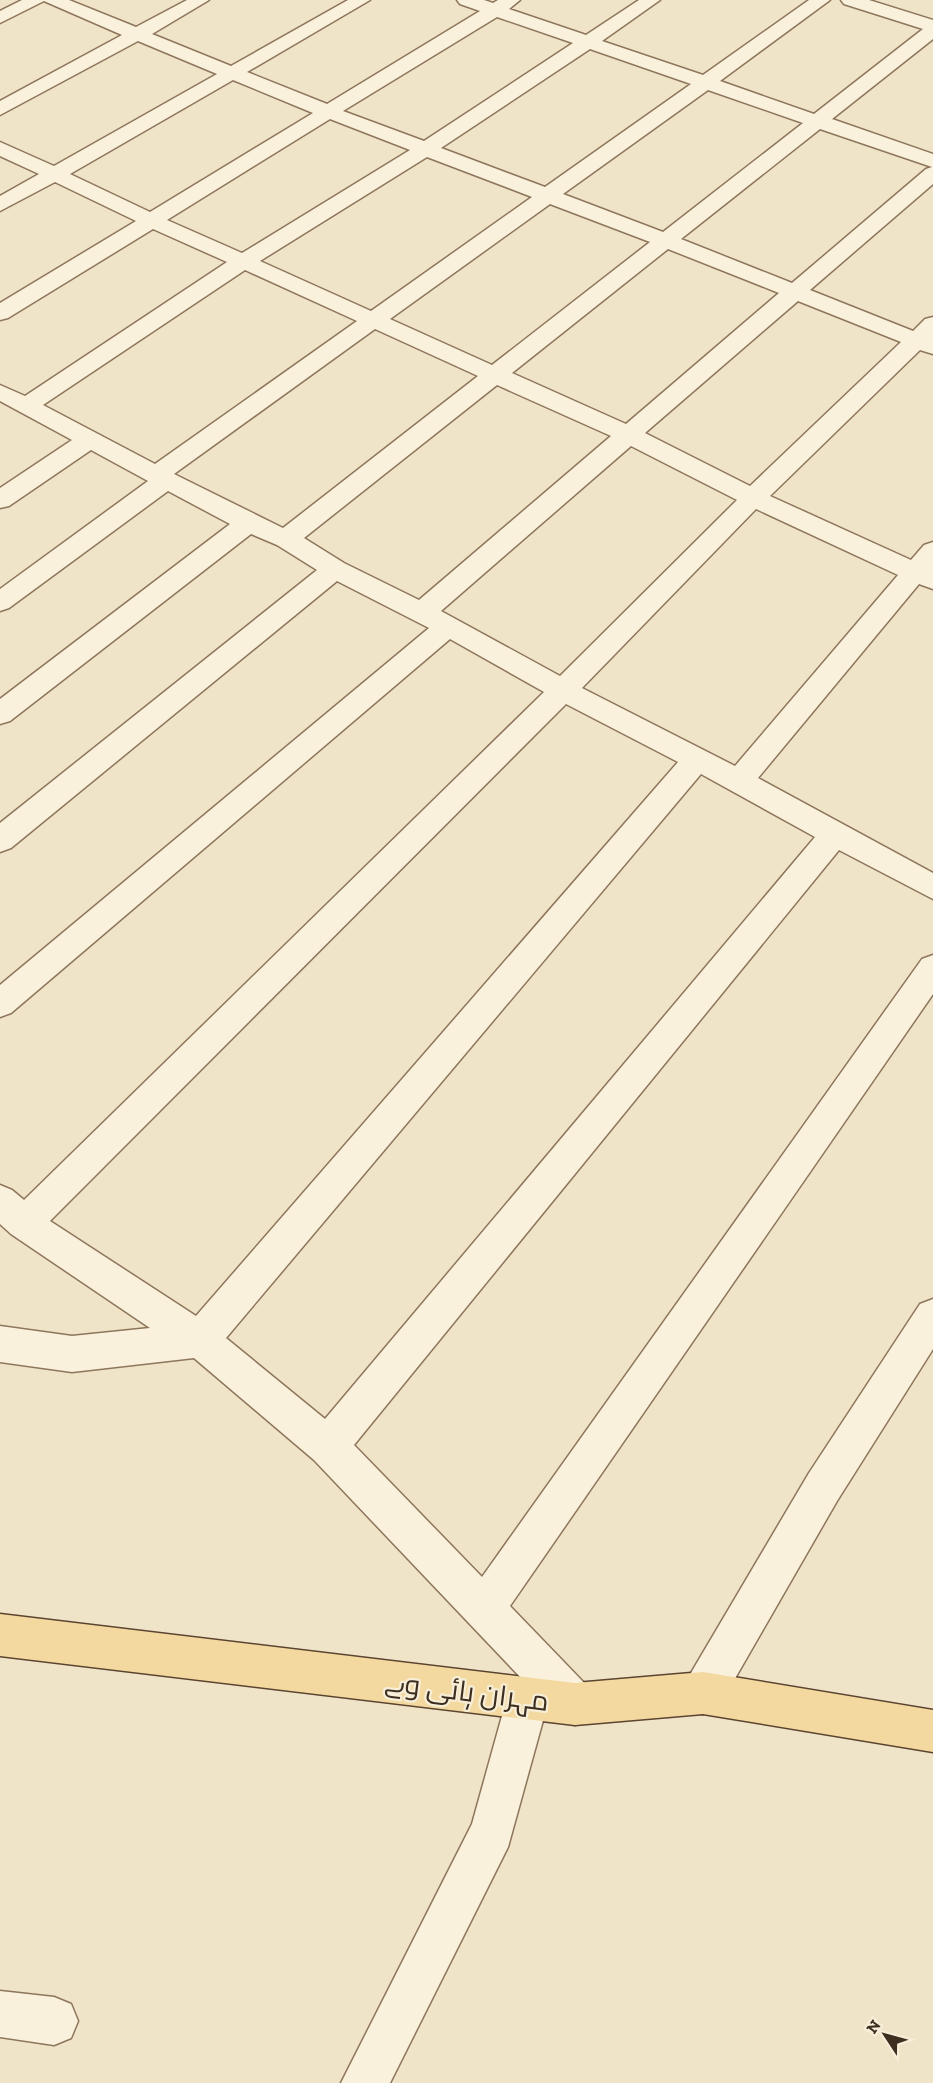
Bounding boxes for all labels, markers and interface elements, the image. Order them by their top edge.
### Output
street label: مہران ہائی وے [383,1665,551,1720]
north arrow [855,2005,915,2065]
text: N [862,2016,885,2037]

